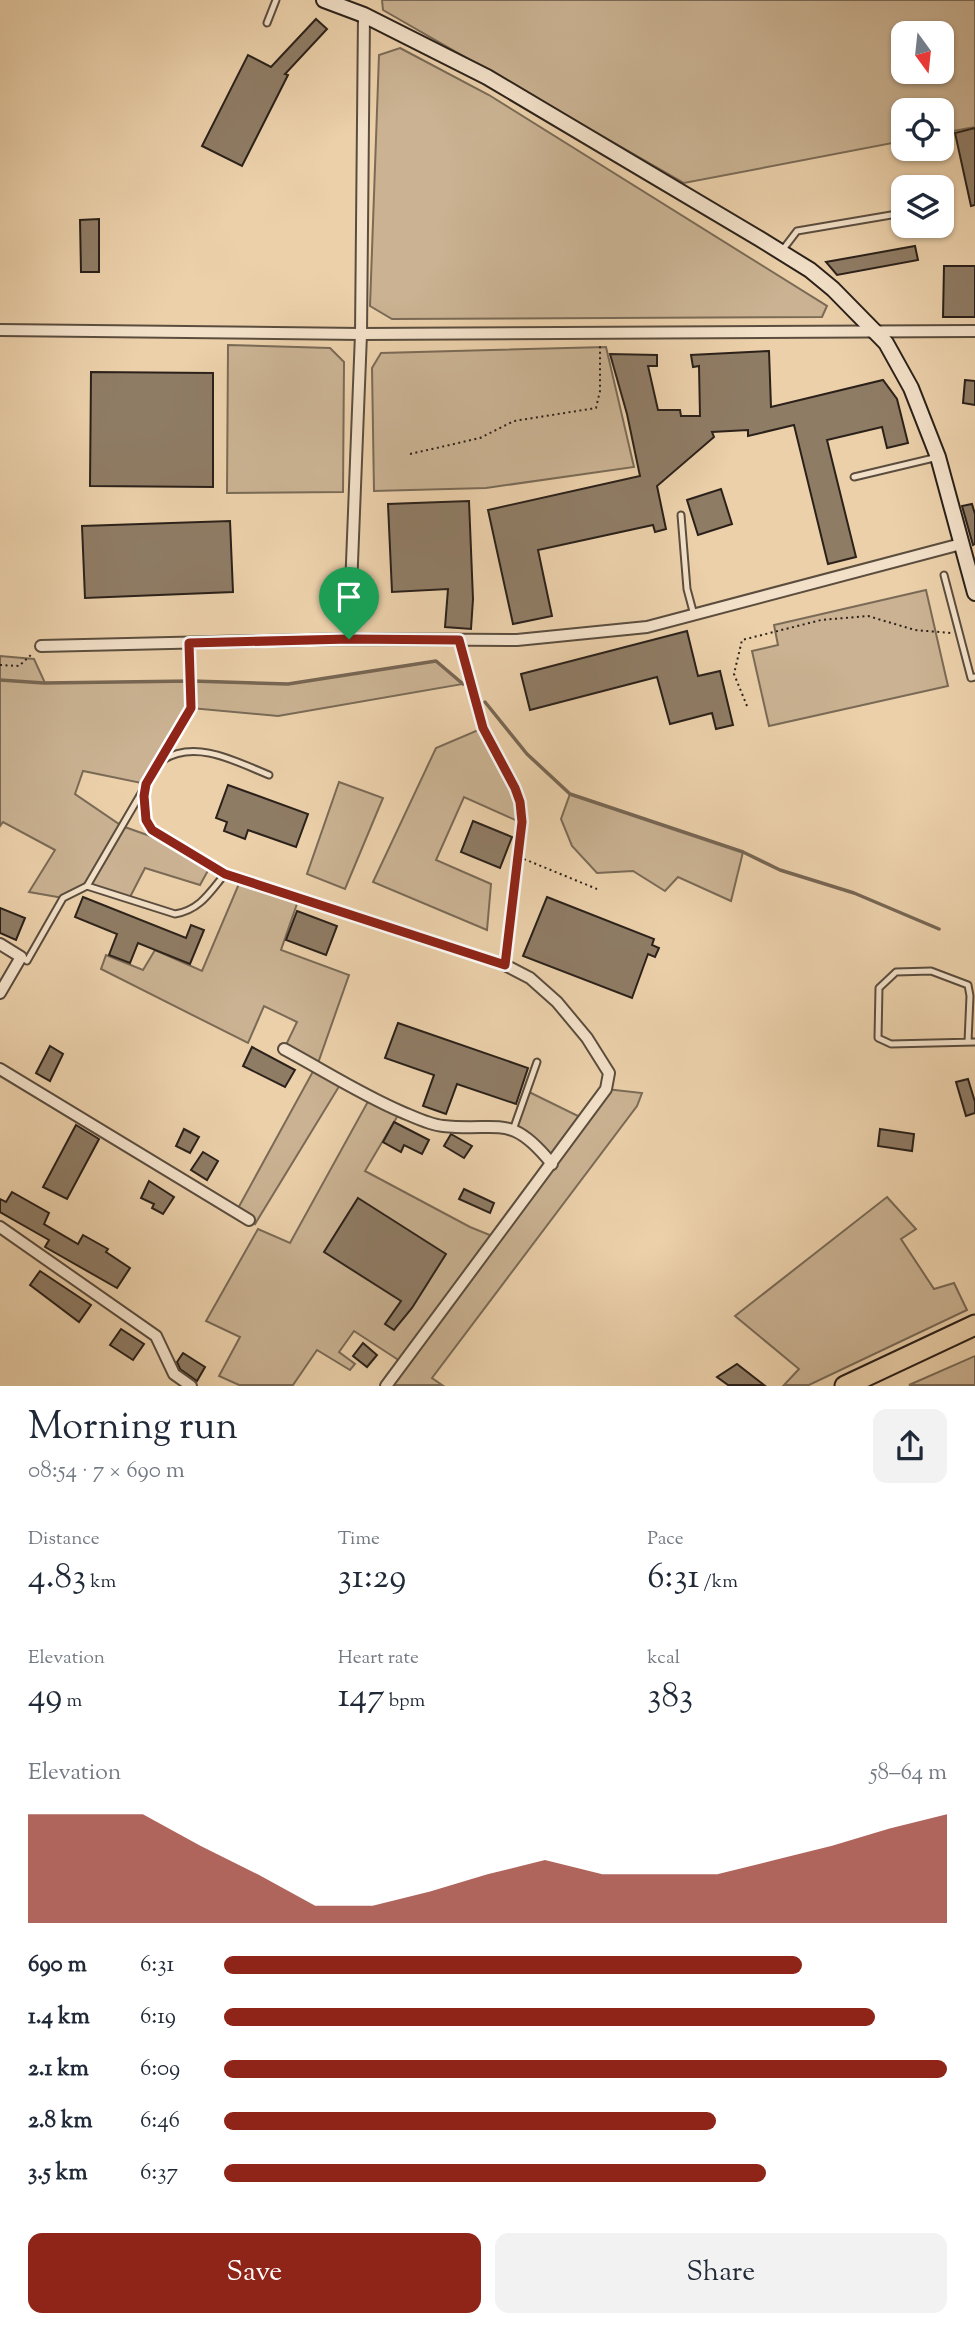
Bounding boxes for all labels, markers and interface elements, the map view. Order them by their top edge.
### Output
north arrow [891,21,954,84]
map controls [891,21,954,238]
button: locate [891,98,954,161]
button: layers [891,175,954,238]
pin [319,567,379,639]
icon: arrive [330,578,368,616]
text: Morning run [28,1402,238,1456]
button: share [873,1409,947,1483]
text: 08:54 · 7 × 690 m [28,1455,185,1488]
text: Distance [28,1526,100,1553]
text: Time [338,1526,380,1553]
text: Pace [647,1526,684,1553]
text: 4.83 [28,1553,86,1604]
text: 31:29 [338,1553,406,1604]
text: 6:31 [647,1553,700,1604]
text: km [86,1569,116,1596]
text: /km [700,1569,738,1596]
text: Elevation [28,1645,105,1672]
text: Heart rate [338,1645,419,1672]
text: kcal [647,1645,680,1672]
text: 49 [28,1672,62,1723]
text: 147 [338,1672,385,1723]
text: 383 [647,1672,693,1723]
text: m [62,1688,82,1715]
text: bpm [385,1688,425,1715]
text: Elevation [28,1757,121,1790]
text: 58–64 m [870,1757,947,1790]
text: 690 m [28,1949,87,1982]
text: 6:31 [140,1949,174,1982]
text: 1.4 km [28,2001,90,2034]
text: 6:19 [140,2001,176,2034]
text: 2.1 km [28,2053,89,2086]
text: 6:09 [140,2053,180,2086]
text: 2.8 km [28,2105,93,2138]
text: 6:46 [140,2105,180,2138]
text: 3.5 km [28,2157,87,2190]
text: 6:37 [140,2157,178,2190]
button: Save [28,2233,481,2313]
button: Share [495,2233,947,2313]

